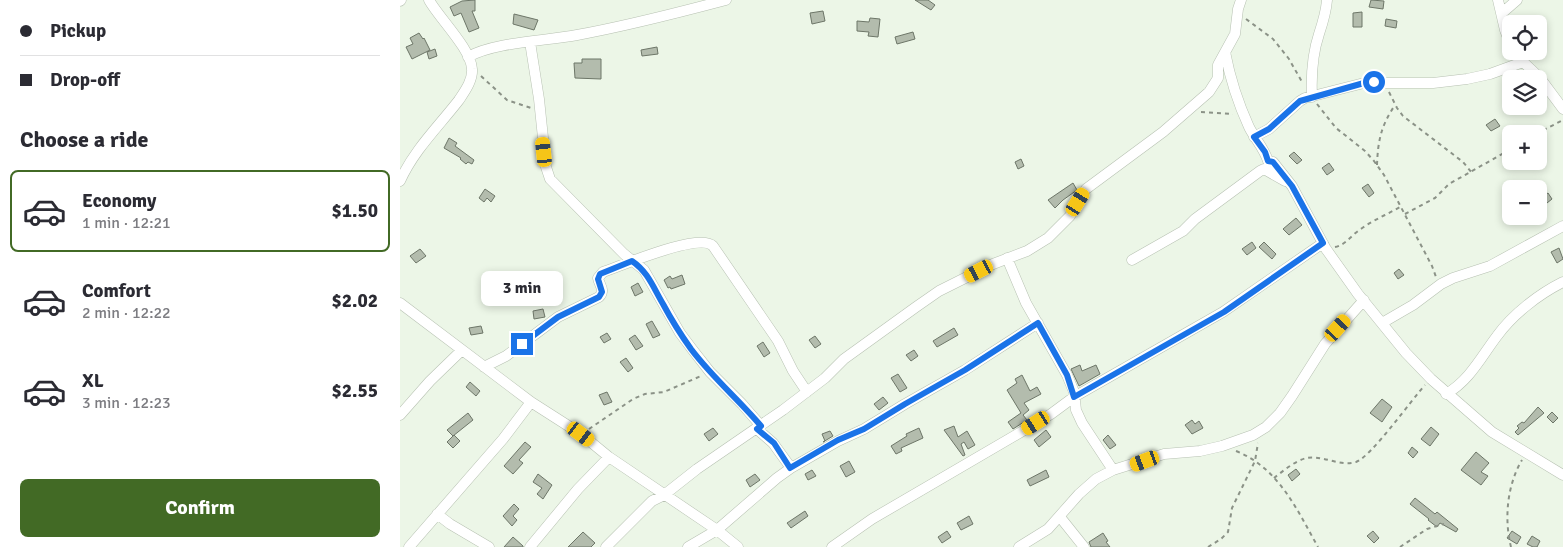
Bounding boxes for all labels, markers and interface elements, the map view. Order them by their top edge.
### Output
map controls [1502,15,1547,225]
button: locate [1502,15,1547,60]
text: Pickup [50,19,106,43]
text: Drop-off [50,68,120,92]
button: layers [1502,70,1547,115]
route start [1363,71,1385,93]
button: + [1502,125,1547,170]
text: Choose a ride [20,126,148,153]
car [534,136,553,168]
button: − [1502,180,1547,225]
car [1063,185,1092,219]
icon: car [22,189,67,234]
text: Economy [82,189,156,213]
text: $1.50 [332,199,378,223]
text: 1 min · 12:21 [82,213,171,233]
car [962,258,995,284]
callout: 3 min [481,272,563,306]
text: 3 min [503,278,541,298]
icon: car [22,279,67,324]
text: Comfort [82,279,151,303]
text: $2.02 [332,289,378,313]
text: 2 min · 12:22 [82,303,171,323]
car [1322,312,1353,344]
route end [511,333,533,355]
icon: car [22,369,67,414]
text: XL [82,369,104,393]
text: $2.55 [332,379,378,403]
text: 3 min · 12:23 [82,393,171,413]
car [1019,409,1052,437]
car [564,419,597,449]
car [1128,449,1161,473]
button: Confirm [20,479,380,537]

